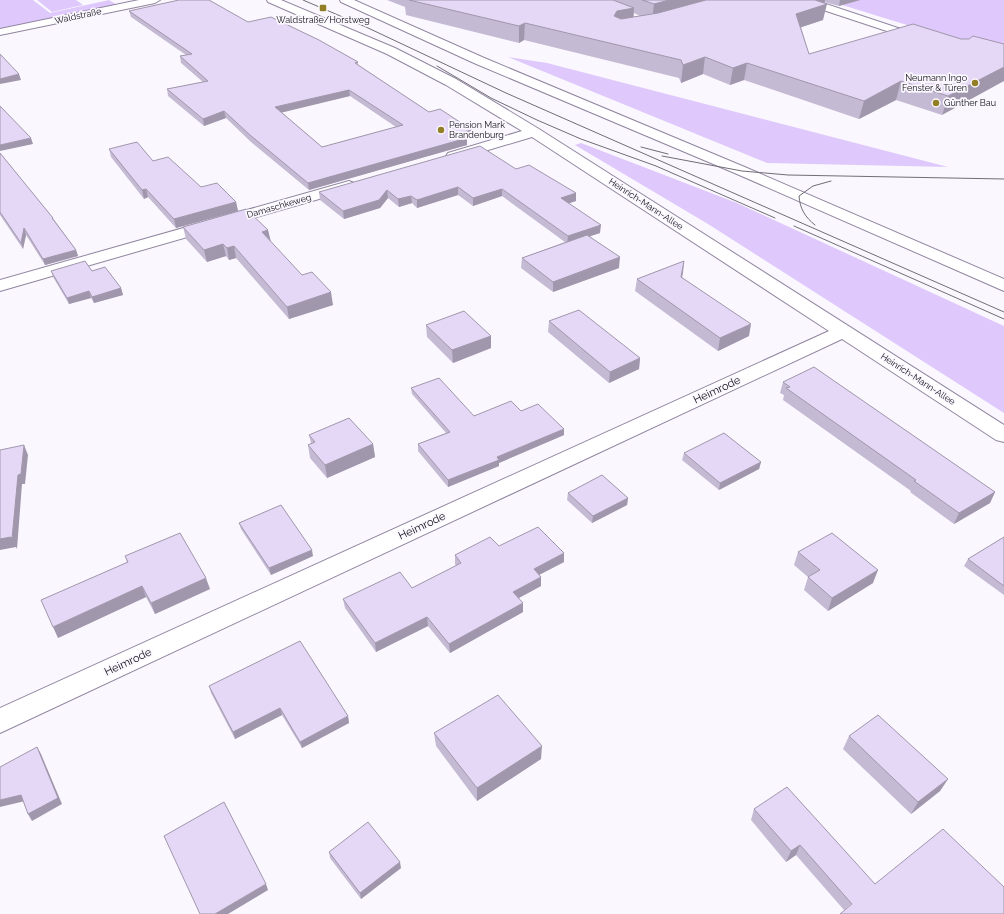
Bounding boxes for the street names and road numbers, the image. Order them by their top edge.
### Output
street label: Waldstraße [54,6,103,26]
street label: Heinrich-Mann-Allee [607,176,686,232]
street label: Damaschkeweg [246,192,312,220]
street label: Heinrich-Mann-Allee [879,351,958,407]
street label: Heimrode [691,373,743,407]
street label: Heimrode [396,509,448,543]
street label: Heimrode [102,645,154,679]

